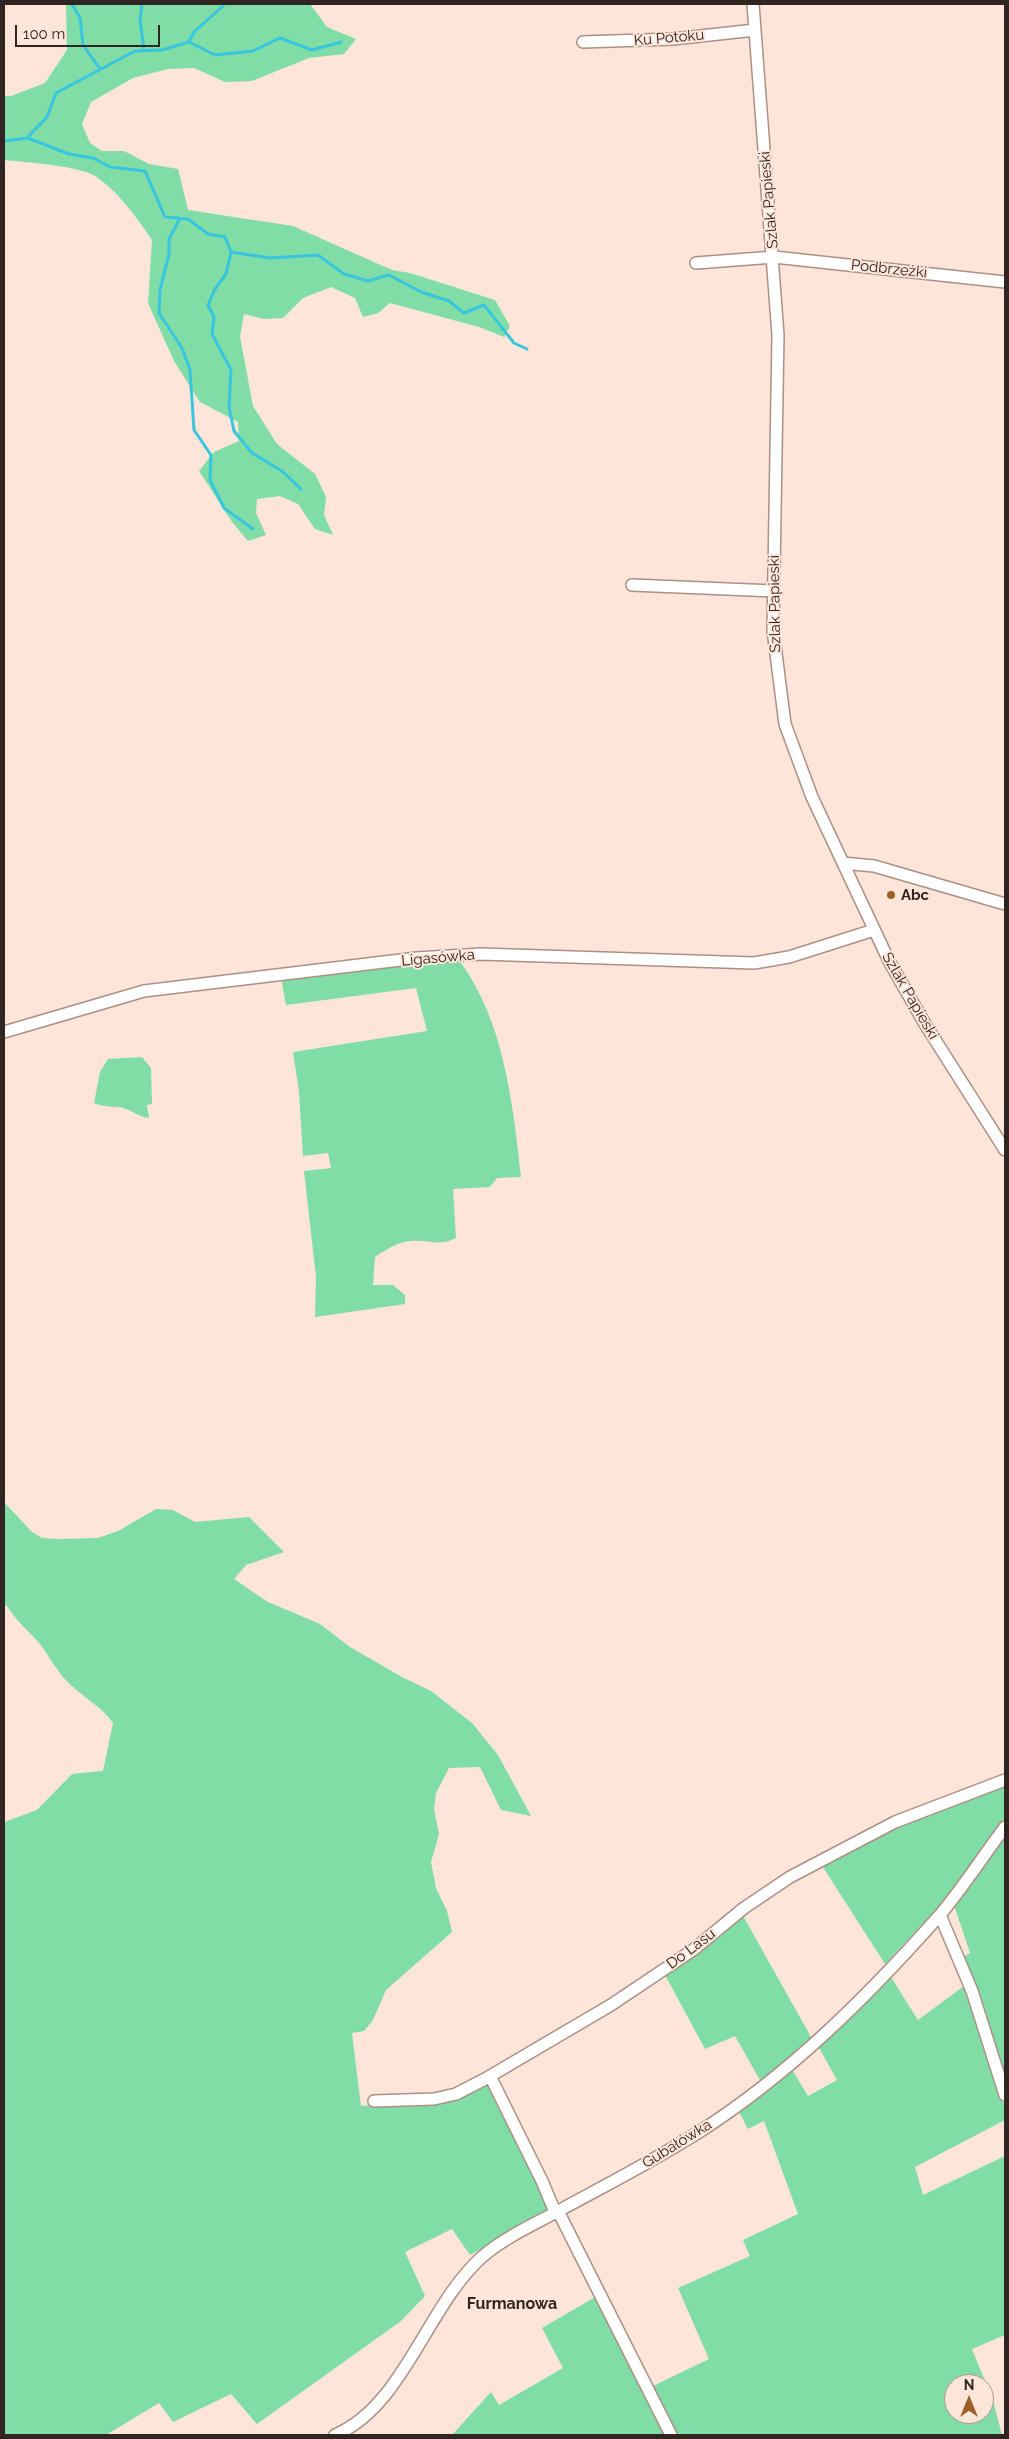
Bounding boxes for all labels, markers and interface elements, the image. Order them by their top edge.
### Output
scale bar [18,15,162,47]
text: 100 m [23,25,65,43]
street label: Ku Potoku [633,26,705,50]
street label: Szlak Papieski [756,151,782,249]
street label: Podbrzeżki [850,256,928,282]
street label: Szlak Papieski [765,555,785,653]
place label: Abc [901,886,929,904]
marker: Abc [885,889,897,901]
street label: Ligasówka [401,946,475,970]
street label: Szlak Papieski [878,949,942,1043]
street label: Do Lasu [663,1925,719,1973]
street label: Gubałówka [639,2116,715,2172]
district label: Furmanowa [467,2294,557,2314]
north arrow [944,2374,994,2424]
text: N [964,2377,974,2393]

